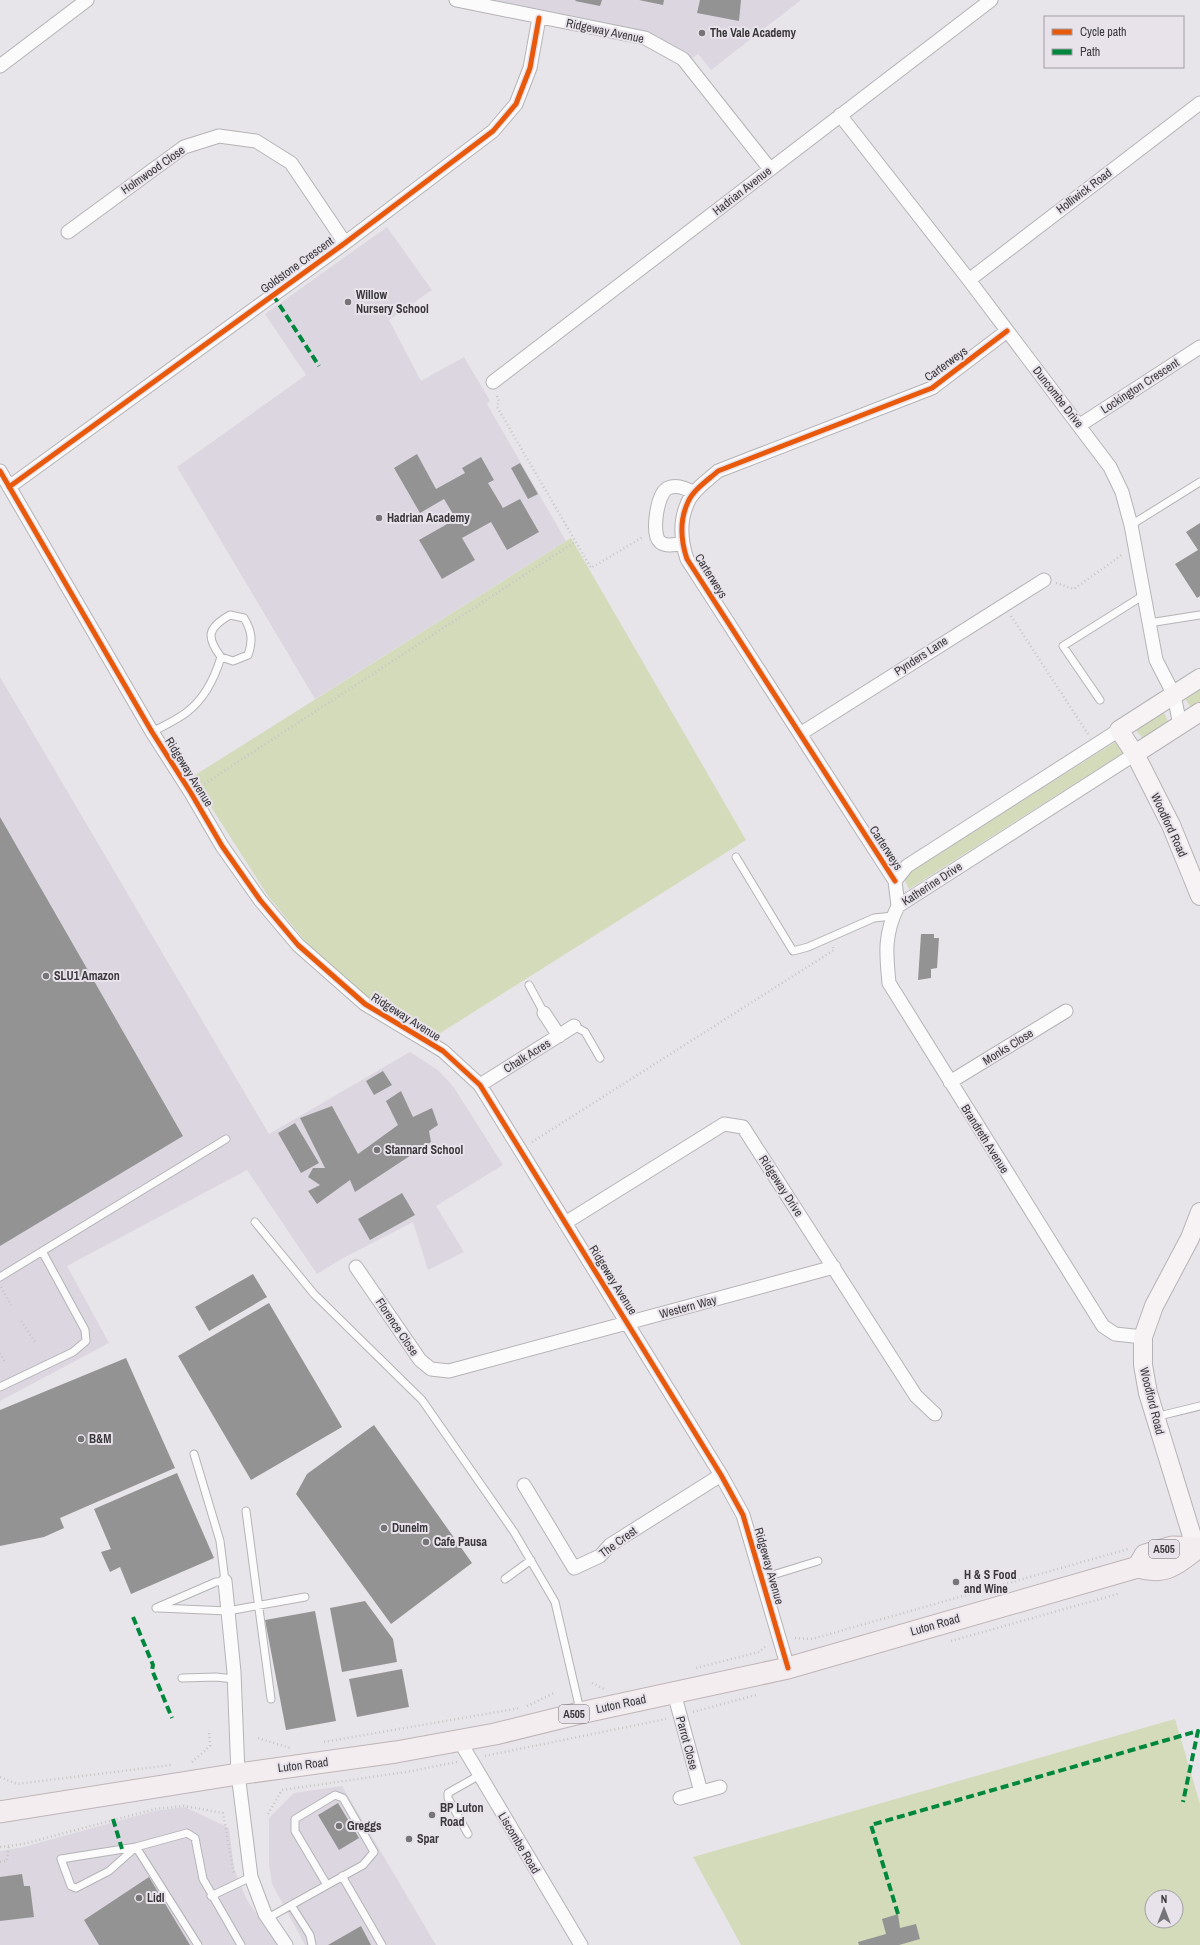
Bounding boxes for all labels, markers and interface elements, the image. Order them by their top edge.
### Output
street label: Ridgeway Avenue [565,15,645,47]
legend [1044,16,1184,68]
text: Cycle path [1080,24,1127,40]
place label: The Vale Academy [710,25,797,41]
marker: The Vale Academy [697,28,707,38]
text: Path [1080,44,1100,60]
street label: Holmwood Close [118,142,188,198]
street label: Hadrian Avenue [709,163,775,219]
street label: Holliwick Road [1053,165,1115,217]
street label: Goldstone Crescent [257,233,337,297]
place label: Willow Nursery School [356,287,429,317]
marker: Willow Nursery School [343,297,353,307]
street label: Carterweys [921,343,971,385]
street label: Lockington Crescent [1098,355,1182,417]
street label: Duncombe Drive [1029,363,1087,431]
place label: Hadrian Academy [387,510,470,526]
marker: Hadrian Academy [374,513,384,523]
street label: Carterweys [691,551,731,601]
street label: Pynders Lane [891,633,951,679]
street label: Ridgeway Avenue [161,734,217,810]
street label: Woodford Road [1147,790,1191,860]
street label: Carterweys [866,823,906,873]
street label: Katherine Drive [899,859,965,909]
place label: SLU1 Amazon [54,968,120,984]
marker: SLU1 Amazon [41,971,51,981]
street label: Ridgeway Avenue [368,989,444,1045]
street label: Monks Close [980,1025,1036,1069]
street label: Chalk Acres [500,1035,554,1077]
street label: Brandreth Avenue [957,1101,1013,1177]
place label: Stannard School [385,1142,463,1158]
marker: Stannard School [372,1145,382,1155]
street label: Ridgeway Drive [755,1152,807,1220]
street label: Ridgeway Avenue [585,1242,641,1318]
street label: Western Way [658,1292,718,1322]
street label: Florence Close [372,1295,422,1359]
street label: Woodford Road [1136,1366,1168,1436]
place label: B&M [89,1431,111,1447]
marker: B&M [76,1434,86,1444]
place label: Dunelm [392,1520,428,1536]
marker: Dunelm [379,1523,389,1533]
street label: The Crest [596,1523,640,1561]
street label: Ridgeway Avenue [750,1526,788,1606]
place label: Cafe Pausa [434,1534,488,1550]
marker: Cafe Pausa [421,1537,431,1547]
road number: A505 [1149,1540,1179,1558]
place label: H & S Food and Wine [964,1567,1017,1597]
marker: H & S Food and Wine [951,1577,961,1587]
street label: Luton Road [908,1610,962,1640]
street label: Luton Road [594,1691,648,1717]
road number: A505 [559,1705,589,1723]
street label: Parrot Close [672,1715,702,1771]
street label: Luton Road [277,1754,329,1776]
place label: BP Luton Road [440,1800,484,1830]
street label: Liscombe Road [494,1809,544,1877]
marker: BP Luton Road [427,1810,437,1820]
place label: Greggs [347,1818,382,1834]
marker: Greggs [334,1821,344,1831]
place label: Spar [417,1831,439,1847]
marker: Spar [404,1834,414,1844]
north arrow [1144,1889,1184,1929]
place label: Lidl [147,1890,165,1906]
text: N [1161,1892,1167,1906]
marker: Lidl [134,1893,144,1903]

